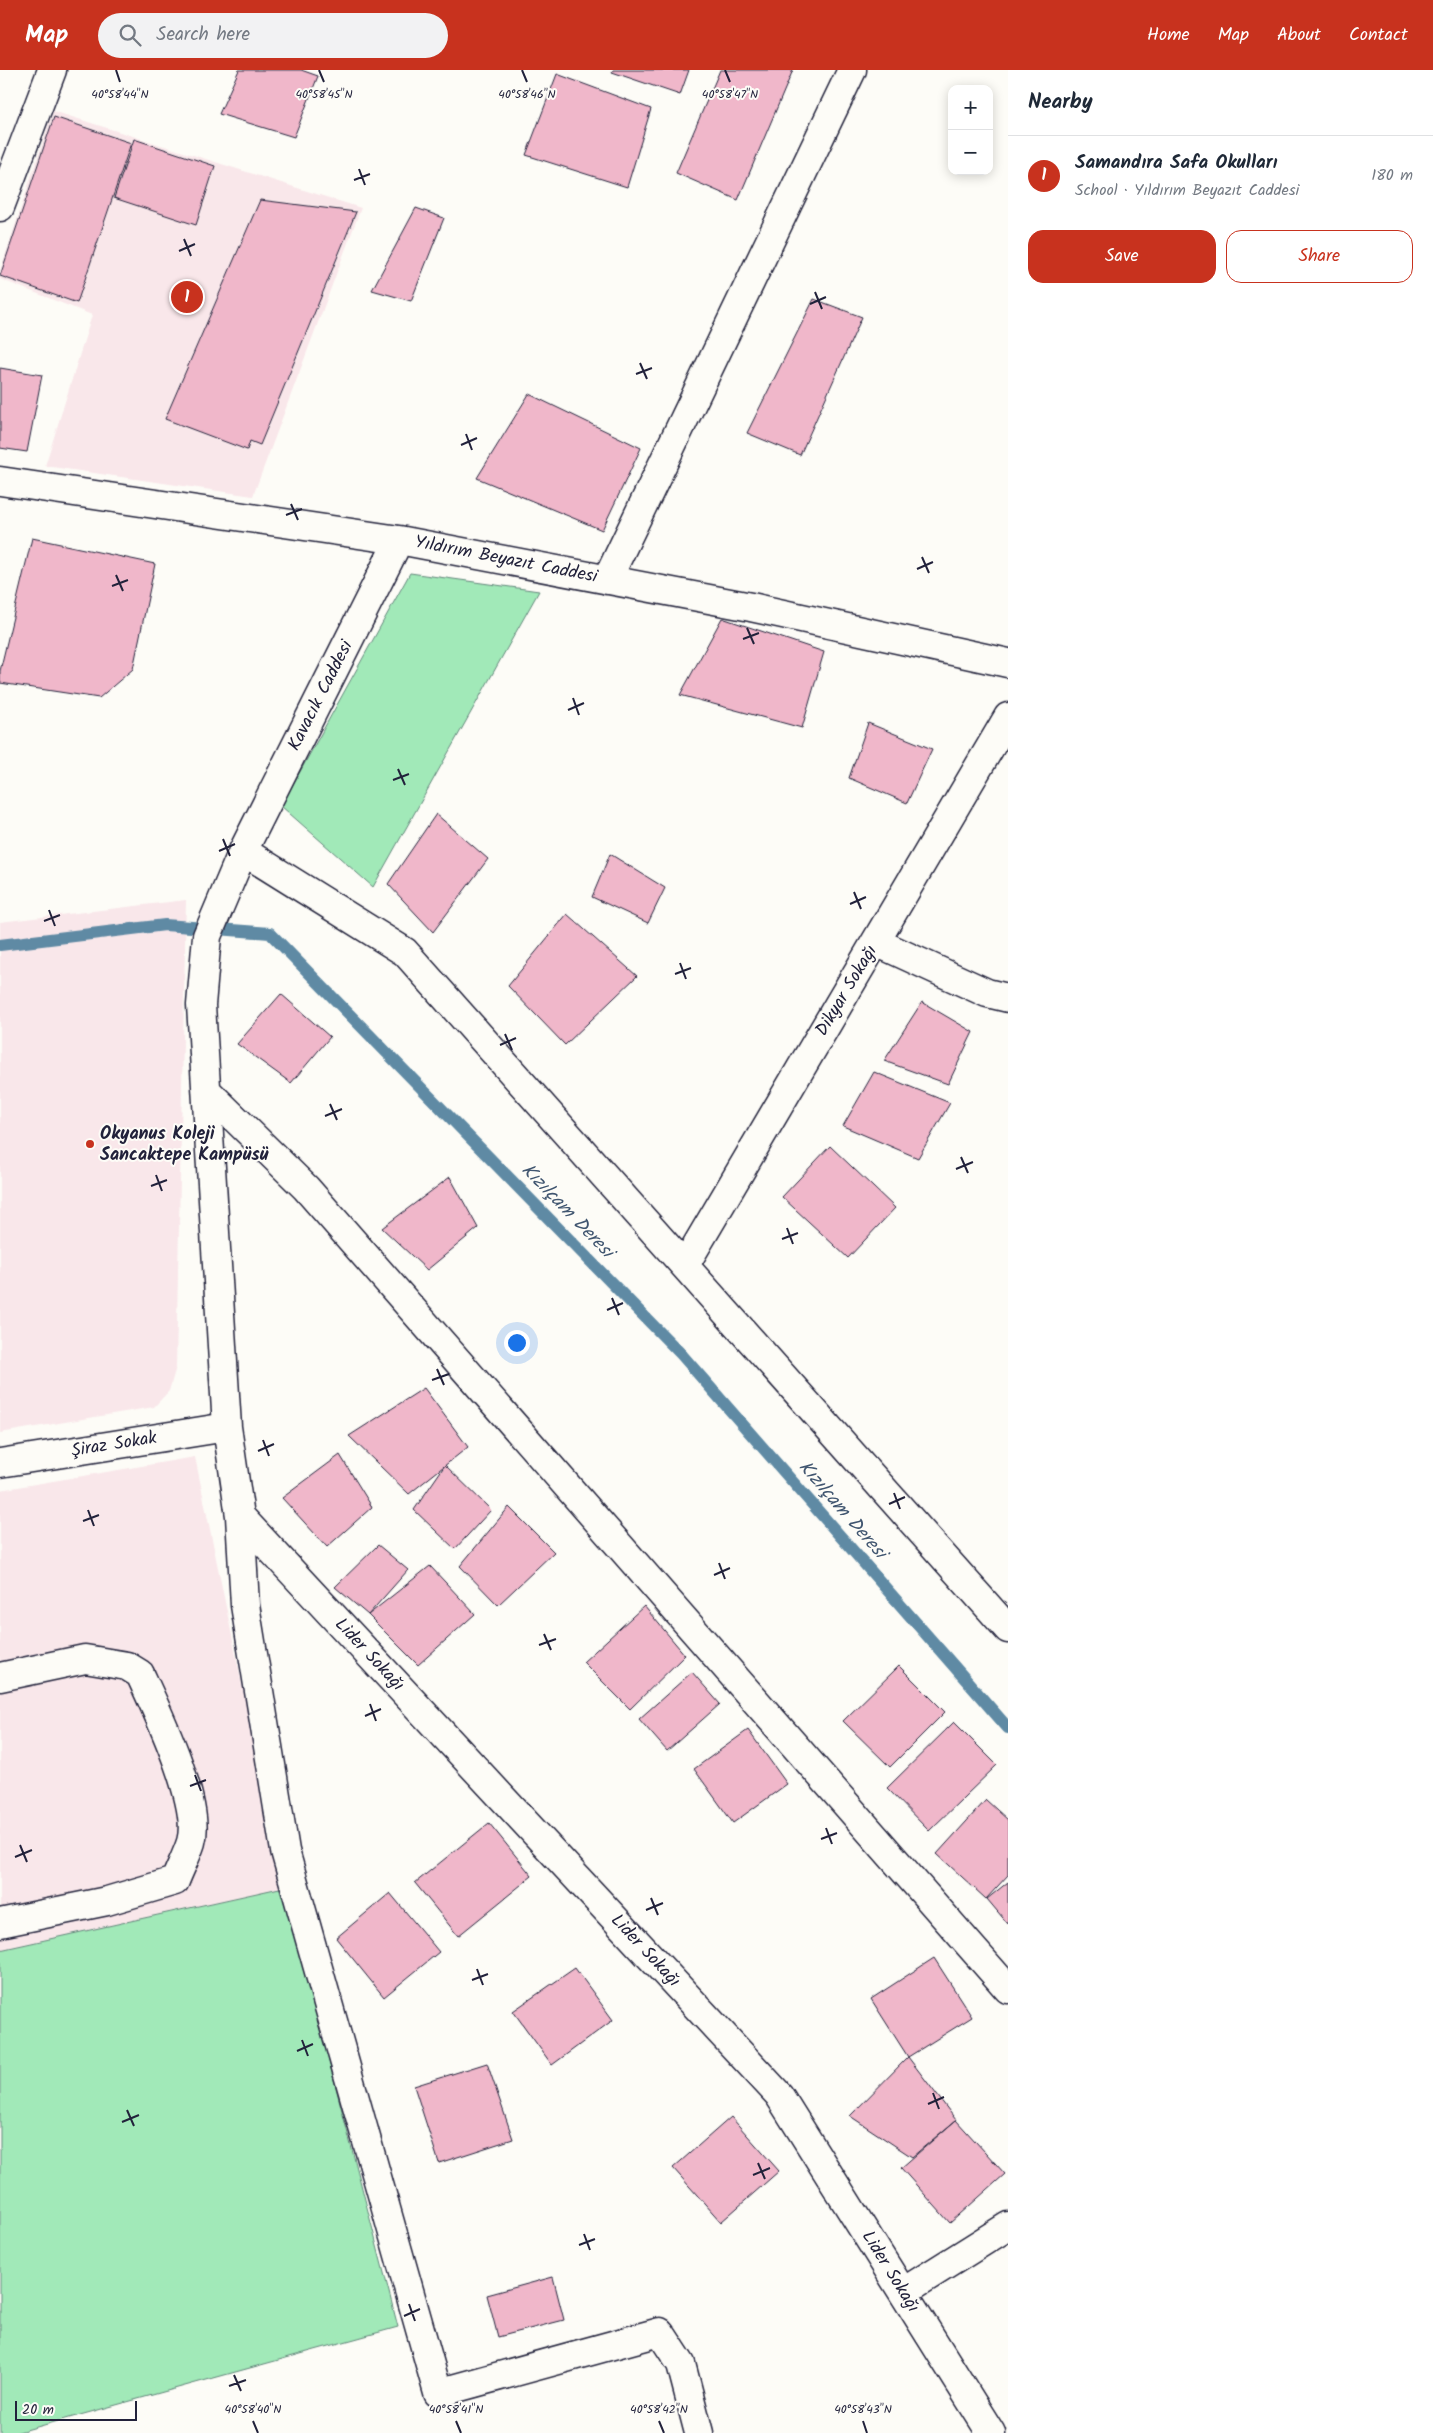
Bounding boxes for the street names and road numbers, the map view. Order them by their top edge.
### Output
street label: Yıldırım Beyazıt Caddesi [412,528,601,592]
street label: Kavacık Caddesi [281,635,362,756]
street label: Dikyar Sokağı [808,940,886,1042]
street label: Şiraz Sokak [69,1424,160,1466]
street label: Lider Sokağı [327,1611,411,1699]
street label: Lider Sokağı [603,1907,687,1995]
street label: Lider Sokağı [853,2225,927,2319]

